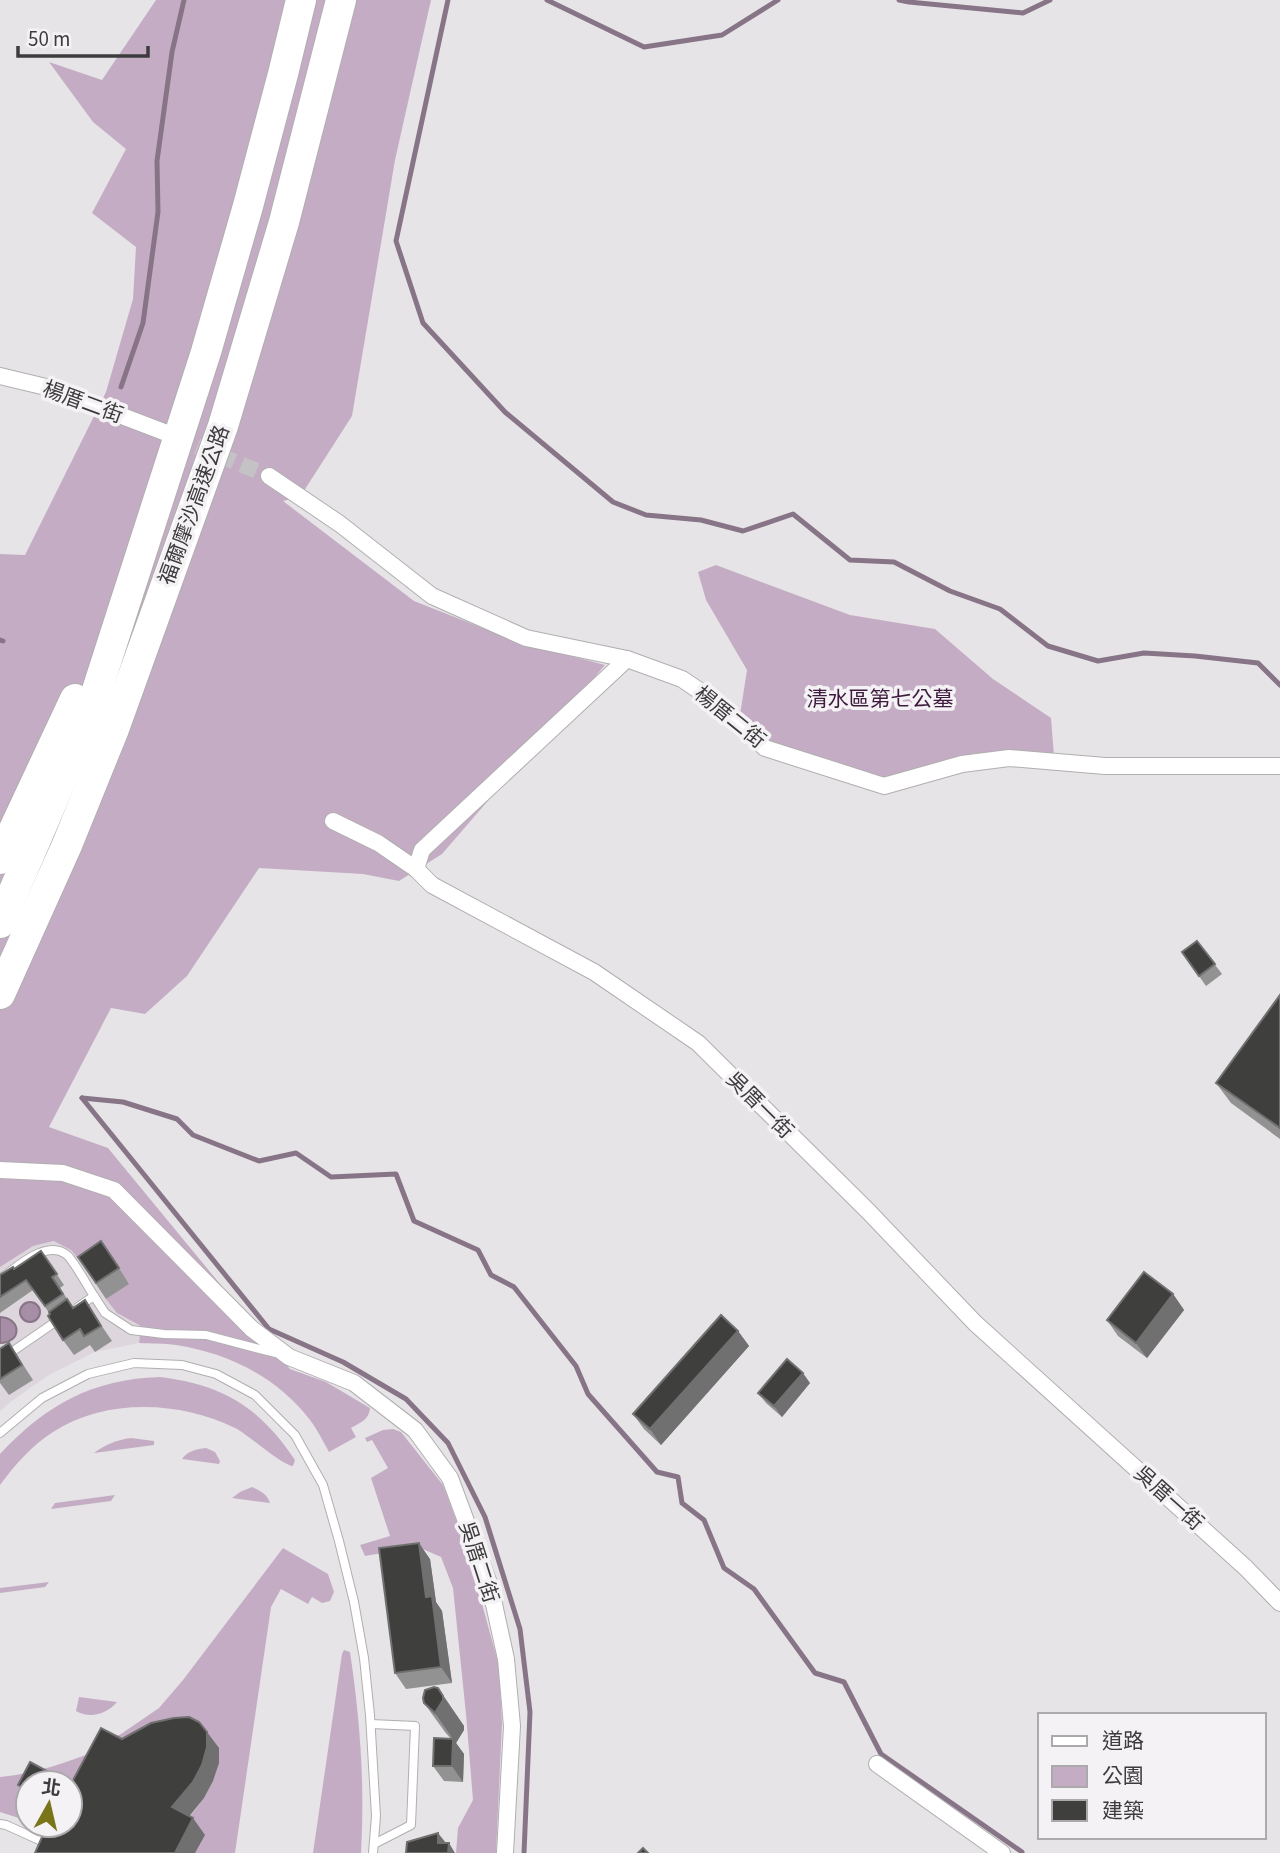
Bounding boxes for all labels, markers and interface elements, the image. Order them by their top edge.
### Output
scale bar [18,14,147,58]
text: 50 m [28,24,70,54]
street label: 楊厝二街 [38,374,128,430]
street label: 福爾摩沙高速公路 [151,421,237,589]
street label: 楊厝二街 [688,679,772,755]
park label: 清水區第七公墓 [807,684,954,714]
street label: 吳厝一街 [720,1065,800,1145]
street label: 吳厝一街 [1128,1459,1210,1537]
street label: 吳厝二街 [452,1517,506,1607]
legend [1038,1713,1266,1839]
text: 道路 [1102,1726,1144,1756]
text: 公園 [1102,1761,1144,1791]
north arrow [14,1769,84,1839]
text: 北 [40,1774,62,1803]
text: 建築 [1102,1796,1144,1826]

